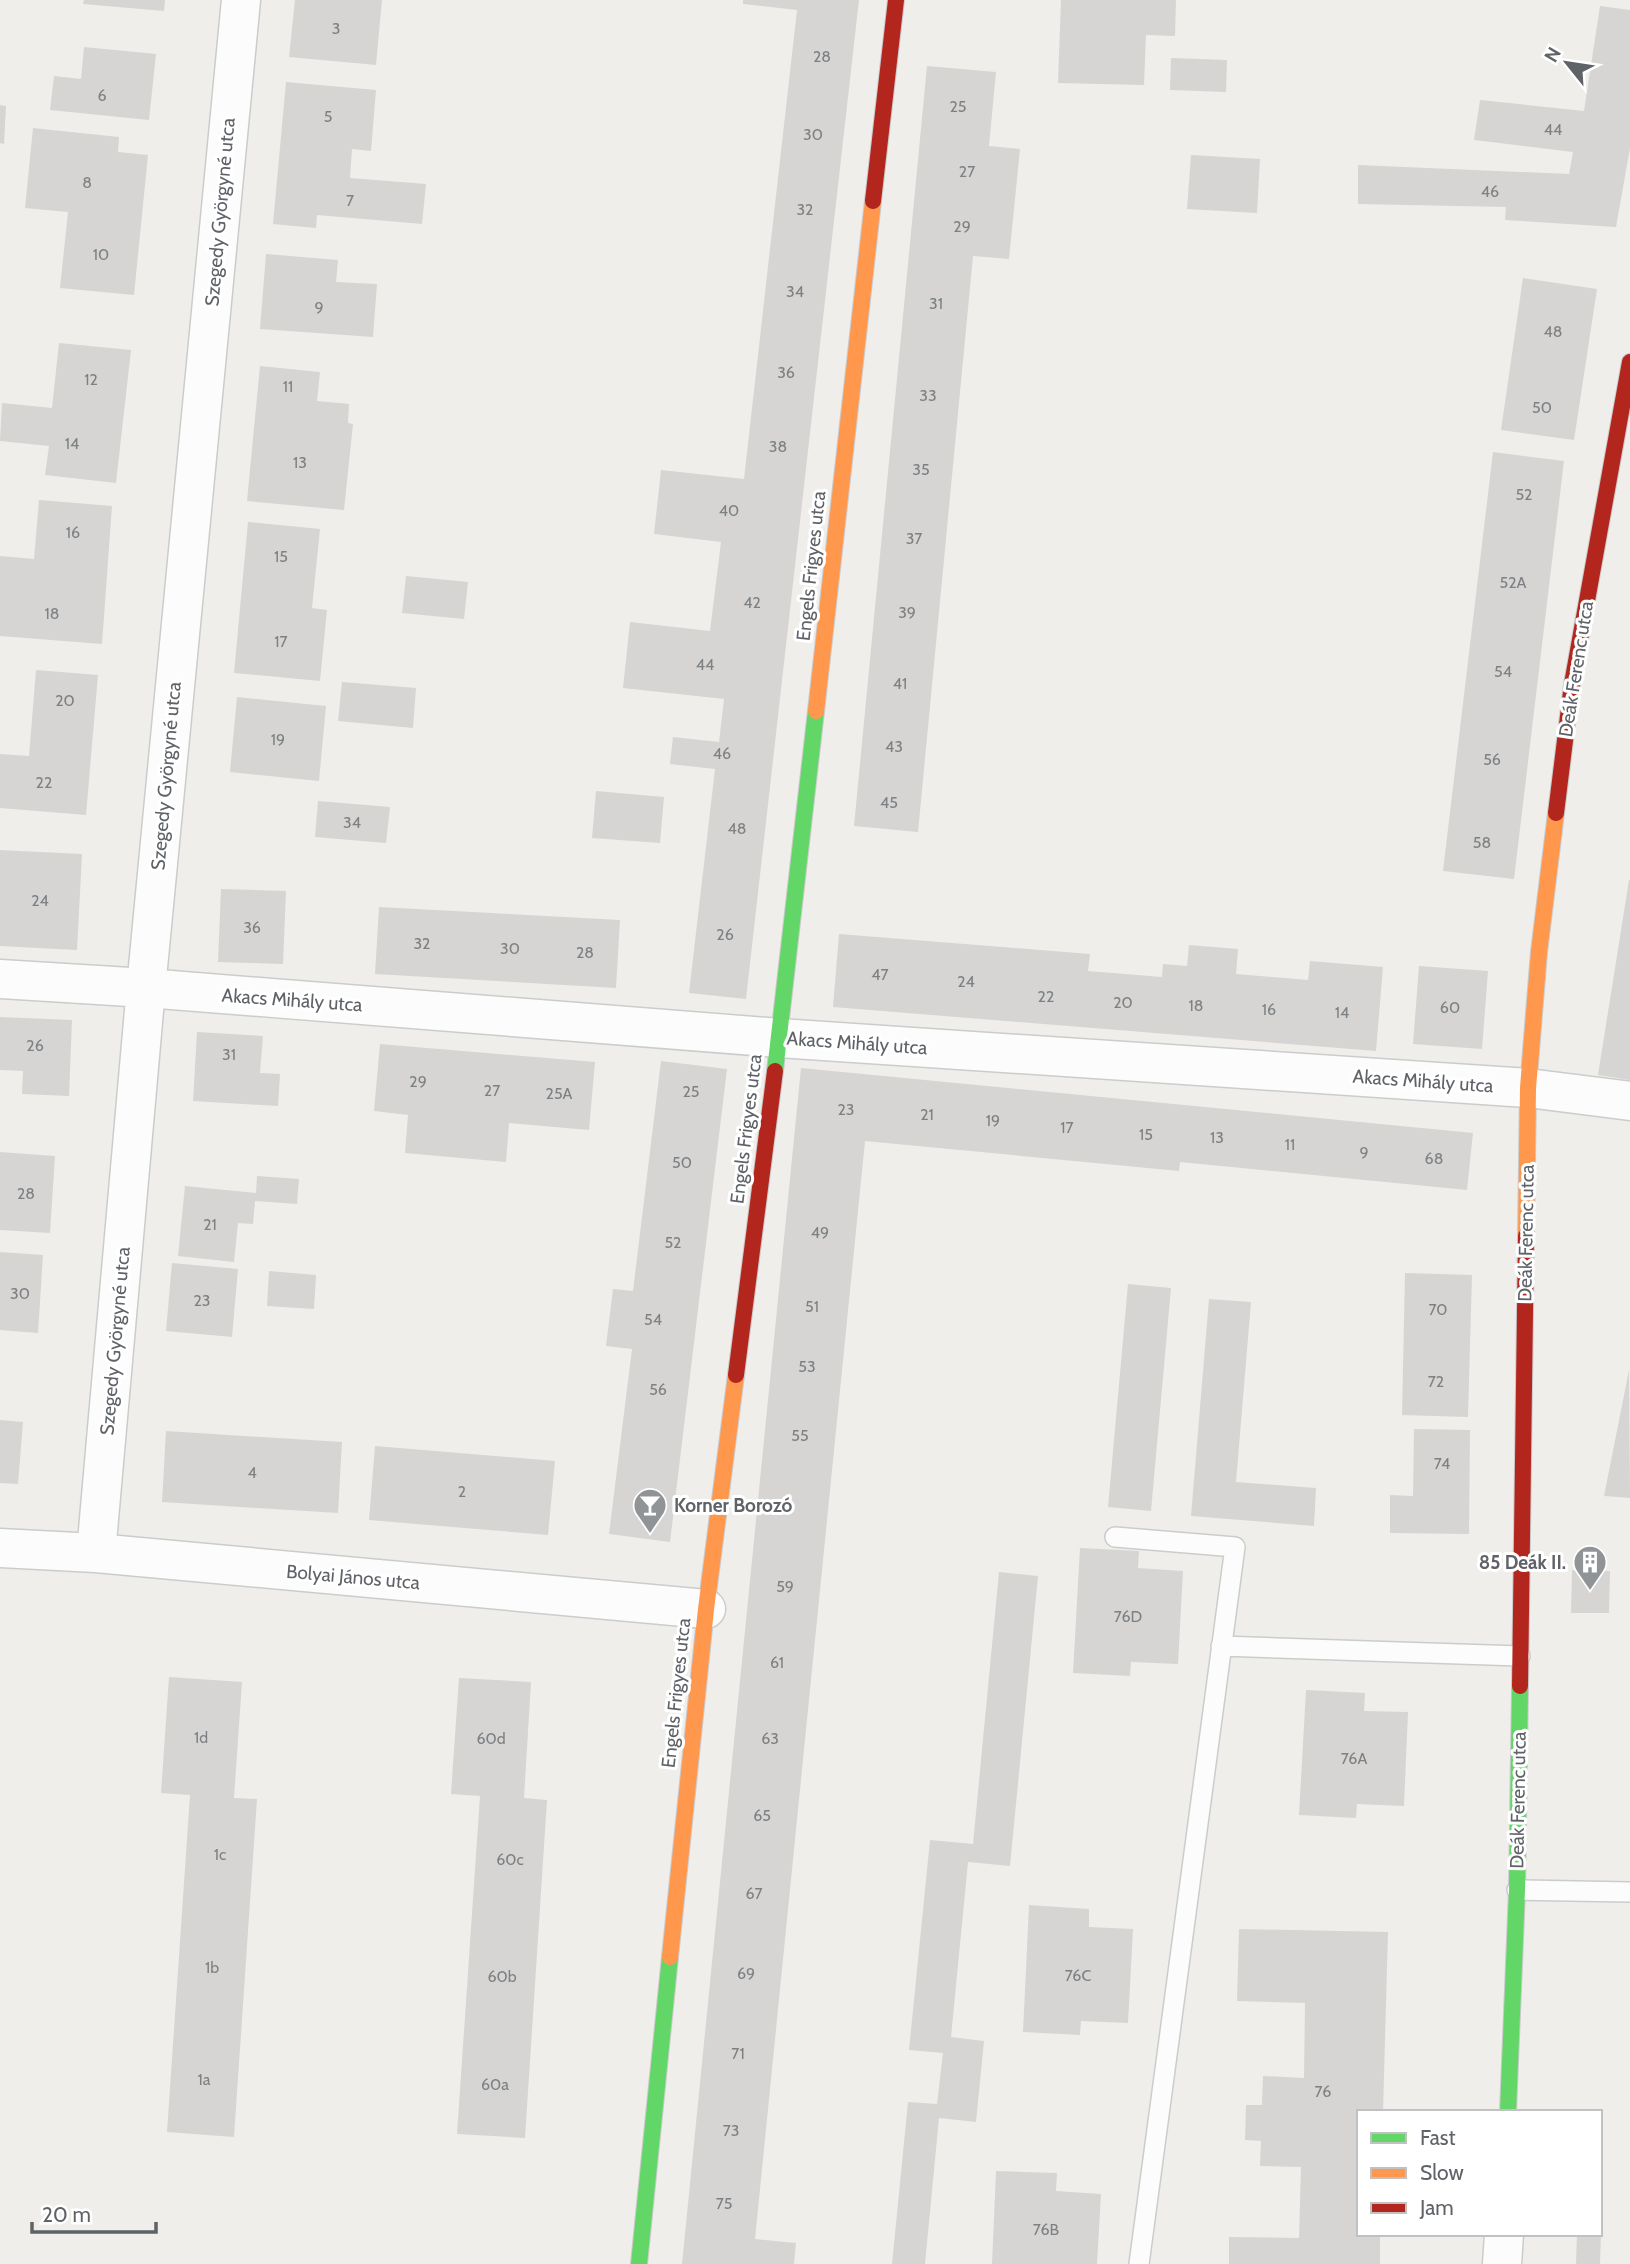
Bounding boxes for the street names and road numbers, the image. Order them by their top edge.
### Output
street label: Szegedy Györgyné utca [200,117,240,307]
street label: Engels Frigyes utca [792,490,830,642]
street label: Deák Ferenc utca [1554,599,1598,739]
street label: Szegedy Györgyné utca [146,681,186,871]
street label: Akacs Mihály utca [221,984,363,1016]
street label: Akacs Mihály utca [786,1027,928,1059]
street label: Engels Frigyes utca [725,1053,767,1205]
street label: Akacs Mihály utca [1352,1065,1494,1097]
street label: Deák Ferenc utca [1513,1164,1539,1302]
street label: Szegedy Györgyné utca [95,1246,135,1436]
street label: Bolyai János utca [285,1560,421,1594]
street label: Engels Frigyes utca [657,1617,695,1769]
street label: Deák Ferenc utca [1505,1731,1531,1869]

